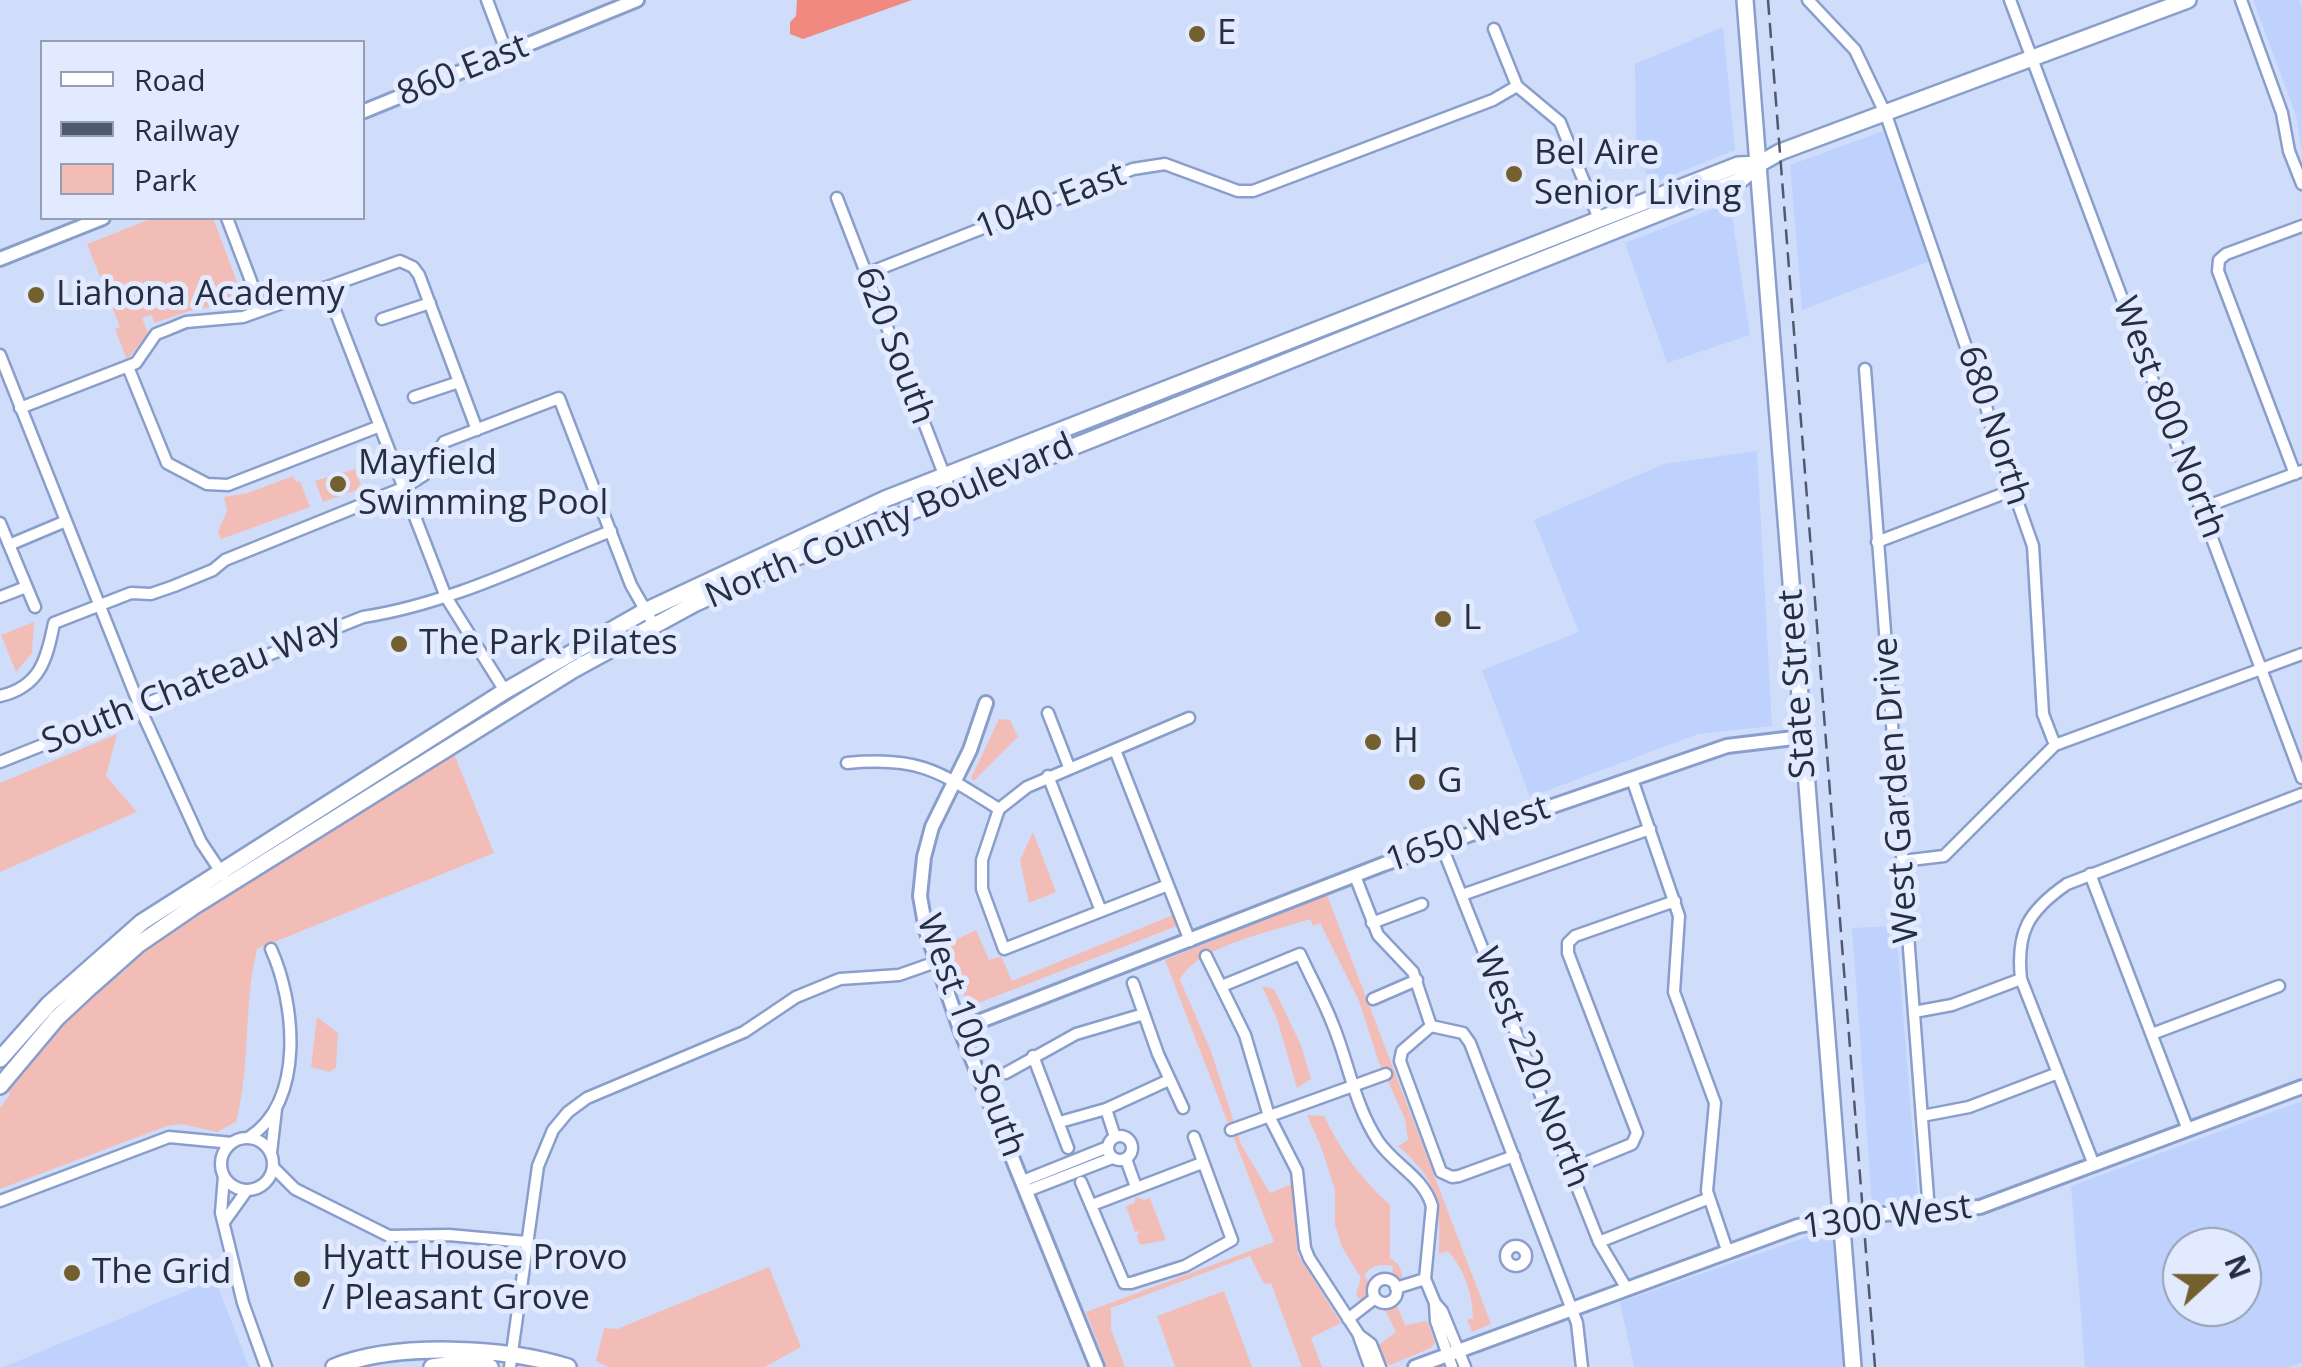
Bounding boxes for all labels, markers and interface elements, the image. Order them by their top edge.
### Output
place label: E [1217,13,1236,55]
marker: E [1186,23,1208,45]
street label: 860 East [392,26,534,116]
legend [40,40,365,220]
text: Road [134,59,206,100]
text: Railway [134,109,239,150]
place label: Bel Aire Senior Living [1534,133,1741,215]
street label: 1040 East [970,154,1132,250]
text: Park [134,159,197,200]
marker: Bel Aire Senior Living [1503,163,1525,185]
street label: 620 South [845,262,943,430]
place label: Liahona Academy [56,274,344,316]
marker: Liahona Academy [25,284,47,306]
street label: West 800 North [2103,291,2233,545]
street label: 680 North [1948,341,2038,511]
street label: North County Boulevard [699,425,1081,619]
place label: Mayfield Swimming Pool [358,443,608,525]
marker: Mayfield Swimming Pool [327,473,349,495]
street label: State Street [1770,588,1826,780]
place label: L [1463,598,1481,640]
street label: South Chateau Way [36,606,348,764]
marker: L [1432,608,1454,630]
place label: The Park Pilates [419,623,678,665]
marker: The Park Pilates [388,633,410,655]
street label: West Garden Drive [1865,636,1929,944]
place label: H [1393,721,1419,763]
marker: H [1362,731,1384,753]
place label: G [1437,761,1462,803]
marker: G [1406,771,1428,793]
street label: 1650 West [1381,787,1555,883]
street label: West 100 South [907,909,1033,1163]
street label: West 220 North [1464,942,1598,1194]
street label: 1300 West [1800,1187,1974,1249]
north arrow [2162,1227,2262,1327]
place label: Hyatt House Provo / Pleasant Grove [322,1238,628,1320]
text: N [2216,1250,2260,1284]
place label: The Grid [92,1252,231,1294]
marker: The Grid [61,1262,83,1284]
marker: Hyatt House Provo / Pleasant Grove [291,1268,313,1290]

